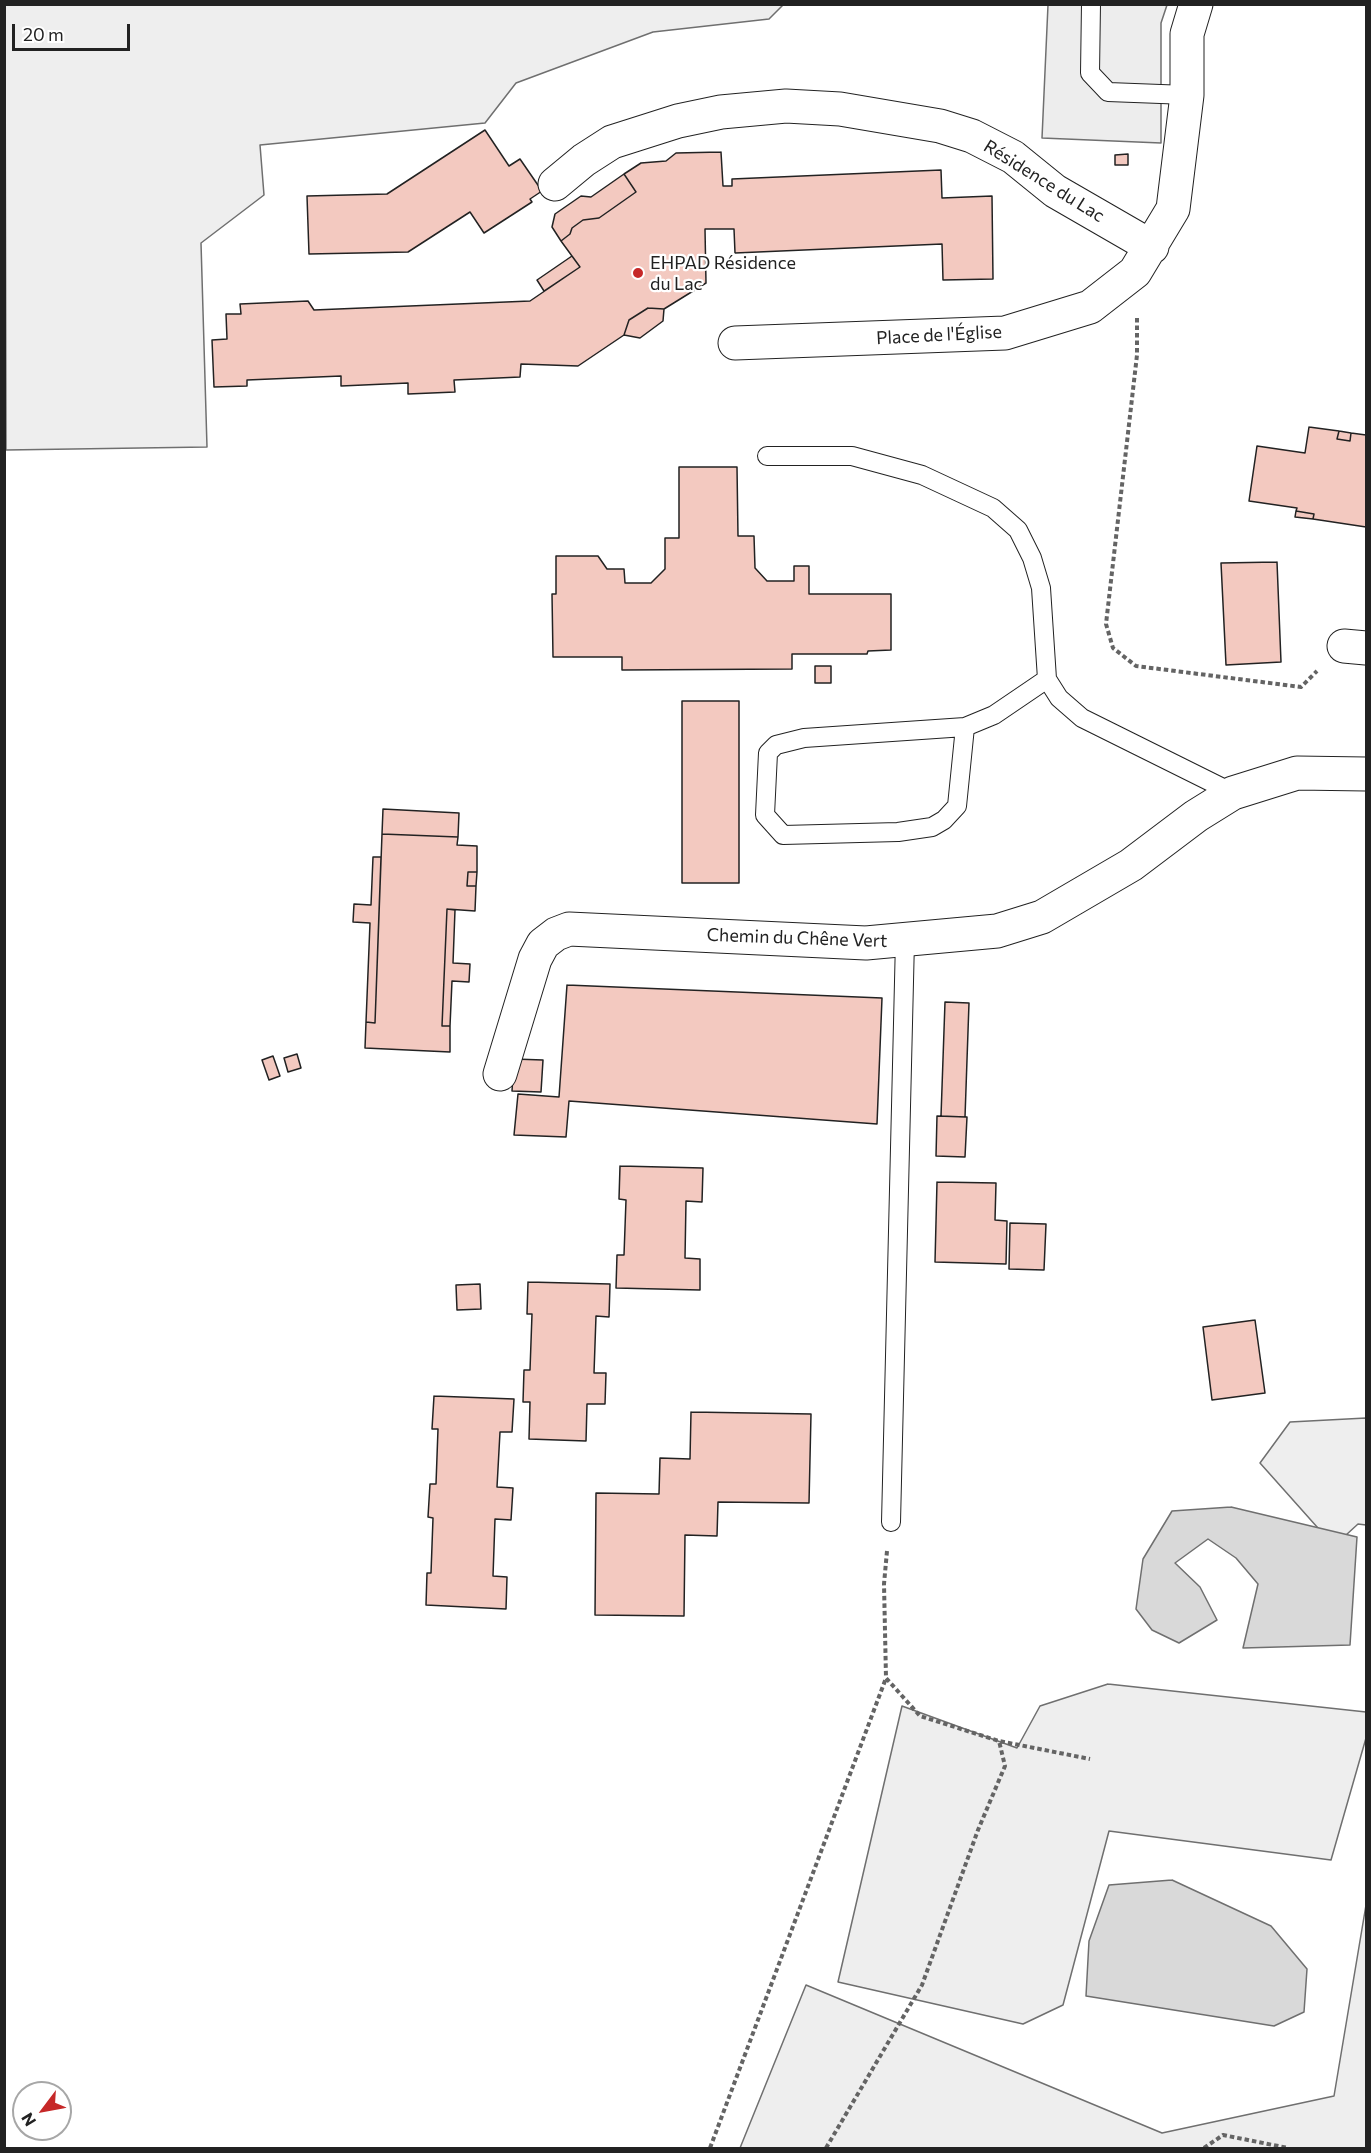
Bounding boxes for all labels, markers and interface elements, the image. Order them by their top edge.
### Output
scale bar [15,12,134,50]
text: 20 m [23,23,64,45]
street label: Résidence du Lac [980,135,1108,227]
place label: EHPAD Résidence du Lac [650,252,796,294]
marker: EHPAD Résidence du Lac [631,266,645,280]
street label: Place de l'Église [876,321,1002,349]
street label: Chemin du Chêne Vert [706,924,888,952]
north arrow [12,2081,72,2141]
text: N [17,2110,39,2130]

